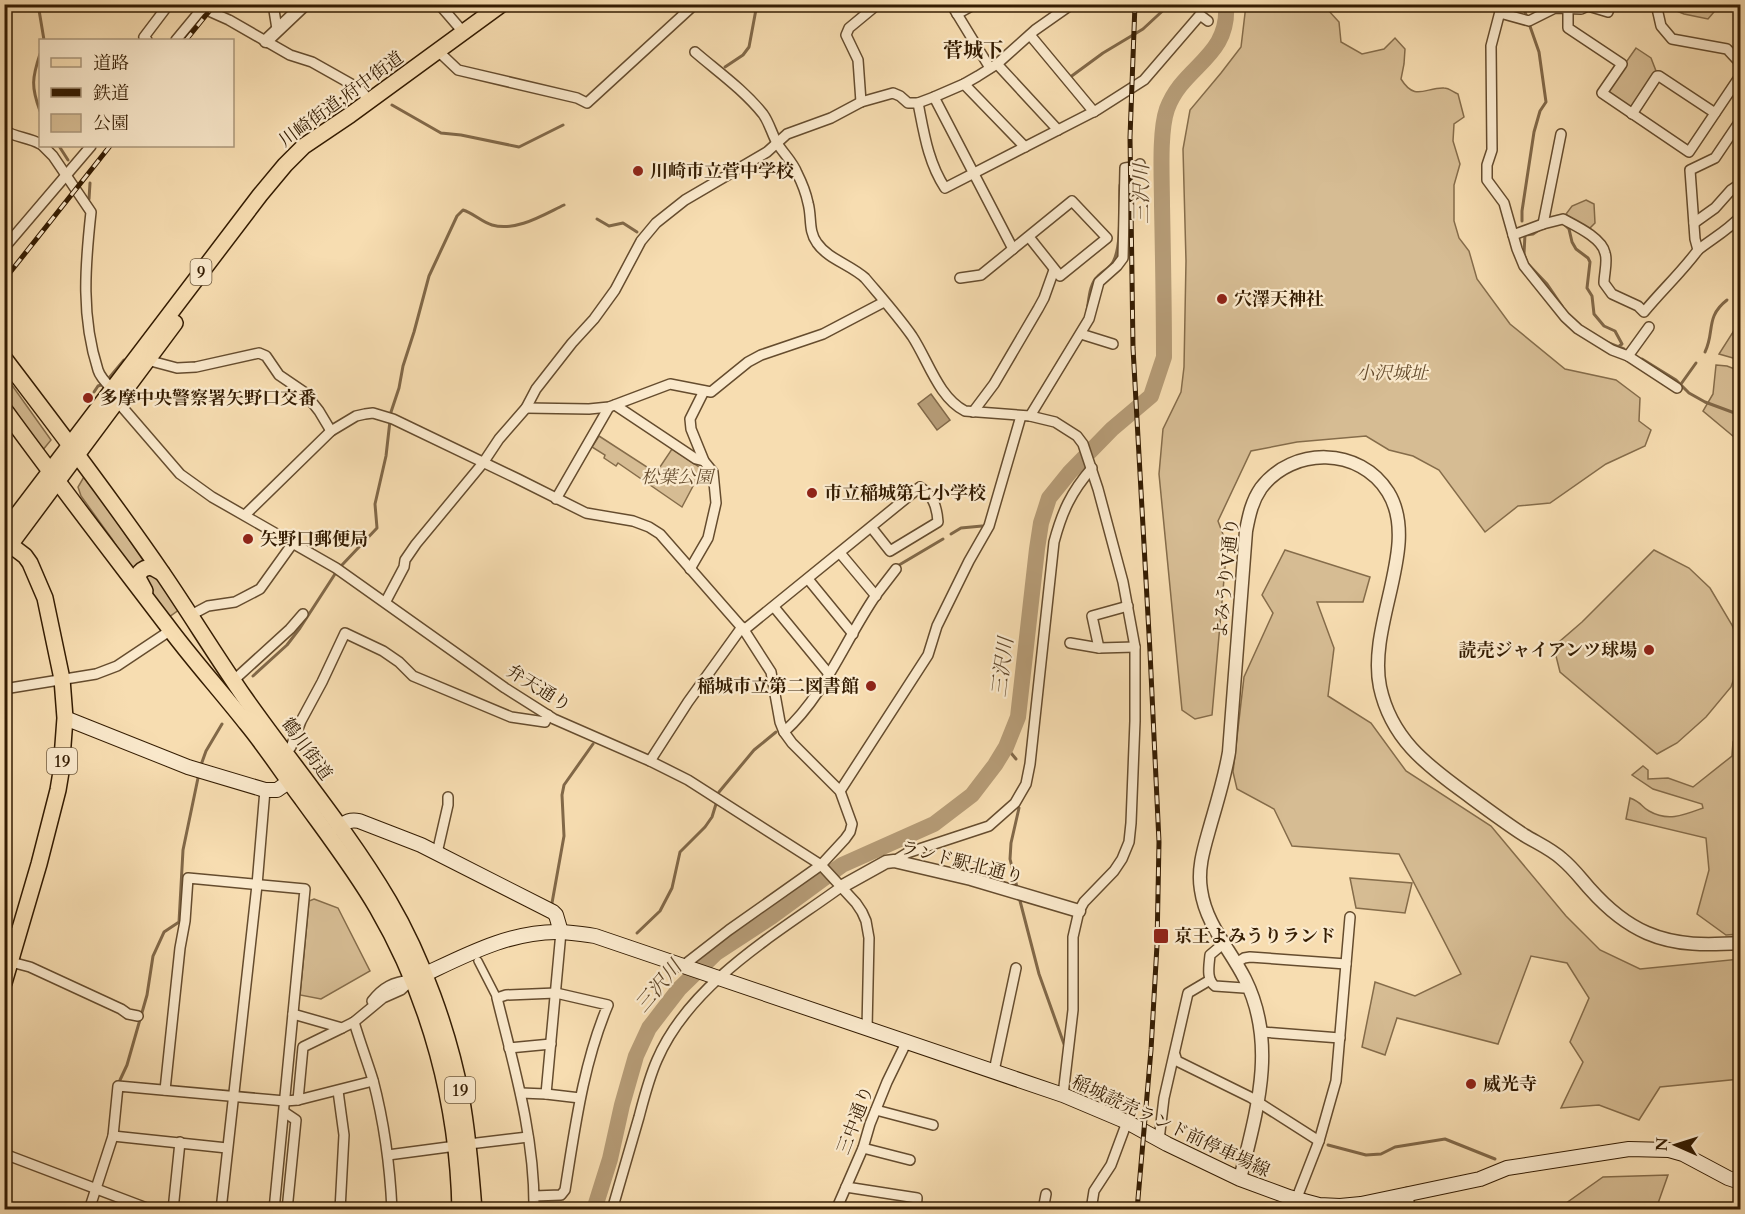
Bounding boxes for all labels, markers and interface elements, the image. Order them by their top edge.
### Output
district label: 菅城下 [943,37,1003,64]
legend [39,39,234,147]
street label: 川崎街道;府中街道 [274,46,409,153]
text: 道路 [93,51,129,76]
text: 鉄道 [93,81,129,106]
text: 公園 [93,111,129,136]
place label: 川崎市立菅中学校 [650,159,794,184]
water label: 三沢川 [1128,162,1155,224]
marker: 川崎市立菅中学校 [631,164,645,178]
road number: 9 [190,259,212,285]
place label: 穴澤天神社 [1234,287,1324,312]
marker: 穴澤天神社 [1215,292,1229,306]
park label: 小沢城址 [1356,361,1429,386]
place label: 多摩中央警察署矢野口交番 [100,386,316,411]
marker: 多摩中央警察署矢野口交番 [81,391,95,405]
park label: 松葉公園 [641,465,716,490]
place label: 市立稲城第七小学校 [824,481,986,506]
marker: 市立稲城第七小学校 [805,486,819,500]
street label: よみうりV通り [1208,516,1245,640]
place label: 矢野口郵便局 [260,527,368,552]
marker: 矢野口郵便局 [241,532,255,546]
water label: 三沢川 [985,634,1020,698]
place label: 読売ジャイアンツ球場 [1459,638,1637,663]
marker: 読売ジャイアンツ球場 [1642,643,1656,657]
street label: 弁天通り [502,659,576,718]
place label: 稲城市立第二図書館 [697,674,859,699]
marker: 稲城市立第二図書館 [864,679,878,693]
street label: 鶴川街道 [275,713,338,786]
road number: 19 [47,748,77,774]
street label: ランド駅北通り [898,835,1026,890]
place label: 京王よみうりランド [1174,924,1336,949]
marker: 京王よみうりランド [1152,927,1170,945]
water label: 三沢川 [629,953,689,1018]
street label: 稲城読売ランド前停車場線 [1068,1069,1274,1183]
place label: 威光寺 [1483,1072,1537,1097]
road number: 19 [445,1077,475,1103]
marker: 威光寺 [1464,1077,1478,1091]
street label: 三中通り [831,1082,880,1158]
north arrow [1646,1115,1706,1175]
text: N [1651,1137,1673,1152]

